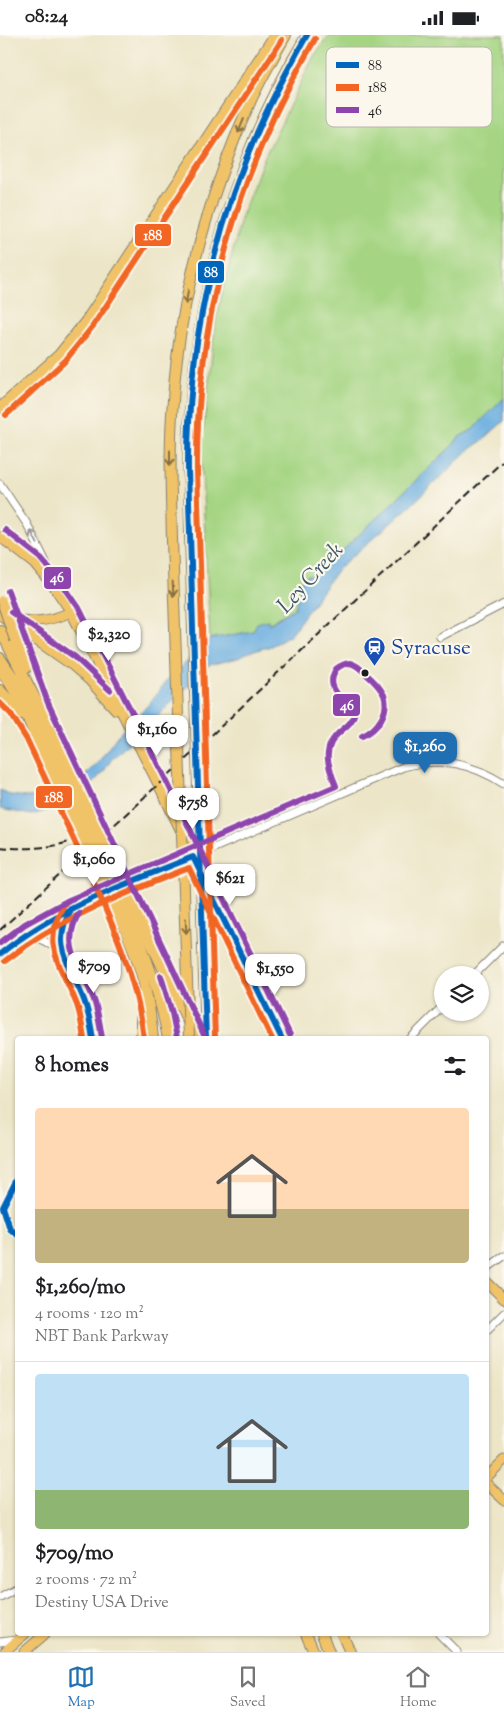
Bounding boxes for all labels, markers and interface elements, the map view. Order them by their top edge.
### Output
text: 08:24 [25,4,68,31]
legend [326,47,492,127]
text: 88 [368,57,382,77]
text: 188 [368,79,387,99]
text: 46 [368,102,382,122]
one-way arrow [235,118,245,133]
line badge: 188 [134,223,172,247]
text: 188 [144,227,162,247]
line badge: 88 [197,260,225,284]
text: 88 [204,264,218,284]
one-way arrow [181,289,191,305]
one-way arrow [166,450,175,466]
one-way arrow [29,530,39,545]
water label: Ley Creek [270,536,352,622]
line badge: 46 [43,566,72,590]
text: 46 [49,569,64,589]
one-way arrow [169,580,178,596]
pin: $2,320 [68,619,150,662]
text: $2,320 [88,624,130,647]
place label: Syracuse [391,634,471,664]
station icon: Syracuse [363,635,387,666]
unlabelled marker [360,668,370,678]
line badge: 46 [332,693,361,717]
text: 46 [339,697,354,717]
pin: $1,160 [116,715,198,757]
text: $1,160 [137,719,177,742]
pin: $1,260 [384,731,466,774]
text: $1,260 [404,736,446,759]
line badge: 188 [35,785,73,809]
pin: $758 [163,787,223,830]
text: 188 [45,789,63,809]
text: $758 [178,792,208,815]
pin: $1,060 [53,845,135,887]
text: $1,060 [73,849,115,872]
pin: $621 [200,863,260,906]
text: $621 [215,868,245,891]
one-way arrow [181,918,190,934]
pin: $709 [64,951,124,994]
pin: $1,550 [234,953,316,996]
text: $709 [78,956,110,979]
text: $1,550 [256,958,294,981]
map controls [434,966,489,1021]
button: layers [434,966,489,1021]
text: 8 homes [35,1051,109,1081]
icon: filters [441,1052,469,1080]
icon: home [207,1141,297,1231]
text: $1,260/mo [35,1273,125,1303]
text: 4 rooms · 120 m² [35,1303,144,1326]
text: NBT Bank Parkway [35,1326,169,1349]
icon: home [207,1406,297,1496]
text: $709/mo [35,1539,114,1569]
text: 2 rooms · 72 m² [35,1569,137,1592]
text: Destiny USA Drive [35,1592,169,1615]
tab: Map [67,1663,95,1713]
tab: Saved [230,1663,266,1713]
tab: Home [400,1663,437,1713]

